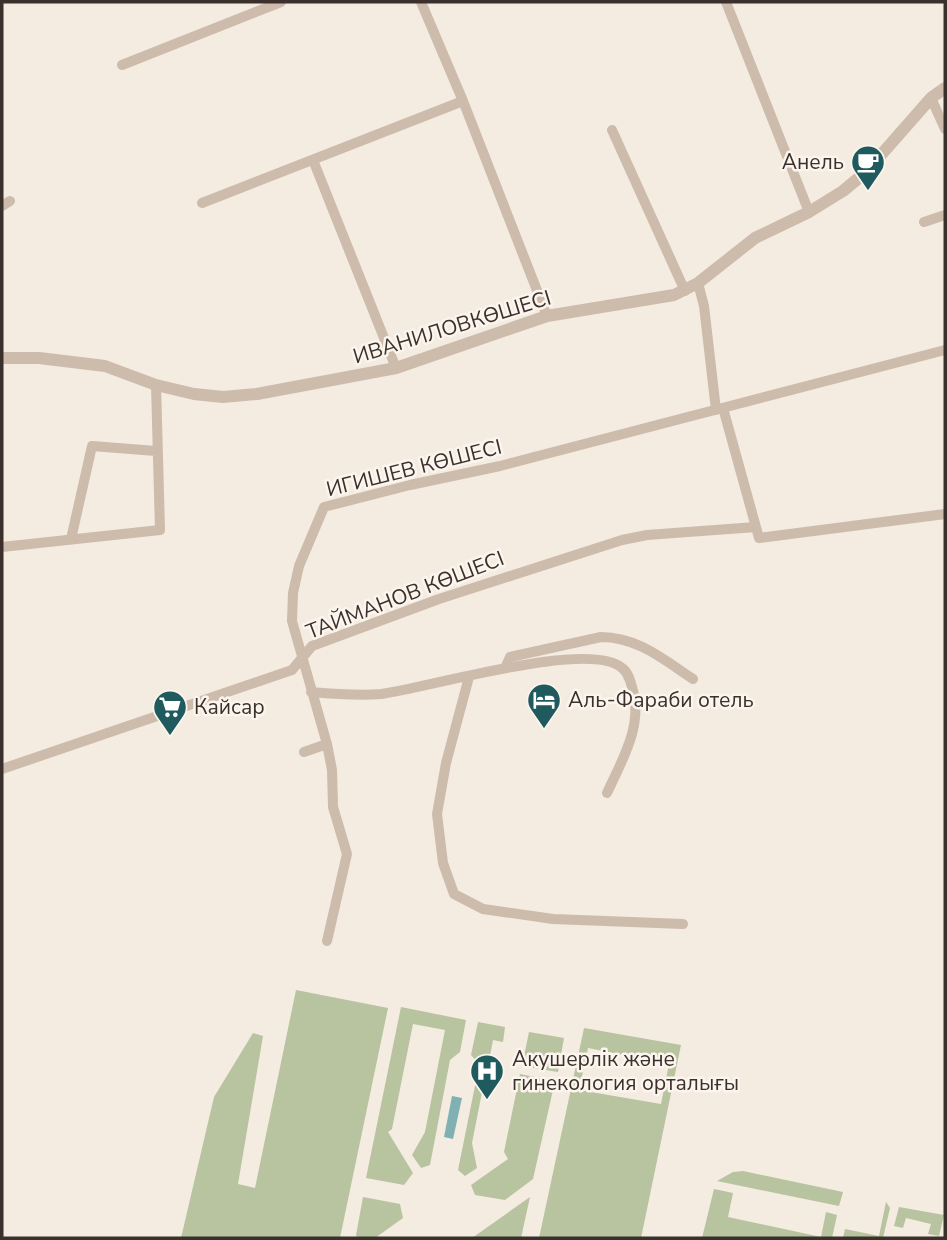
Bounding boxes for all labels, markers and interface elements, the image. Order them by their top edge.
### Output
cafe icon: Анель [849,143,887,192]
place label: Анель [782,148,844,176]
street label: ИВАНИЛОВКӨШЕСІ [350,284,554,370]
street label: ИГИШЕВ КӨШЕСІ [323,433,505,503]
street label: ТАЙМАНОВ КӨШЕСІ [302,544,508,646]
hotel icon: Аль-Фараби отель [525,681,563,730]
place label: Аль-Фараби отель [568,686,754,714]
supermarket icon: Кайсар [151,688,189,737]
place label: Кайсар [194,693,265,721]
place label: Акушерлік және гинекология орталығы [512,1045,739,1097]
hospital icon: Акушерлік және гинекология орталығы [468,1052,506,1101]

